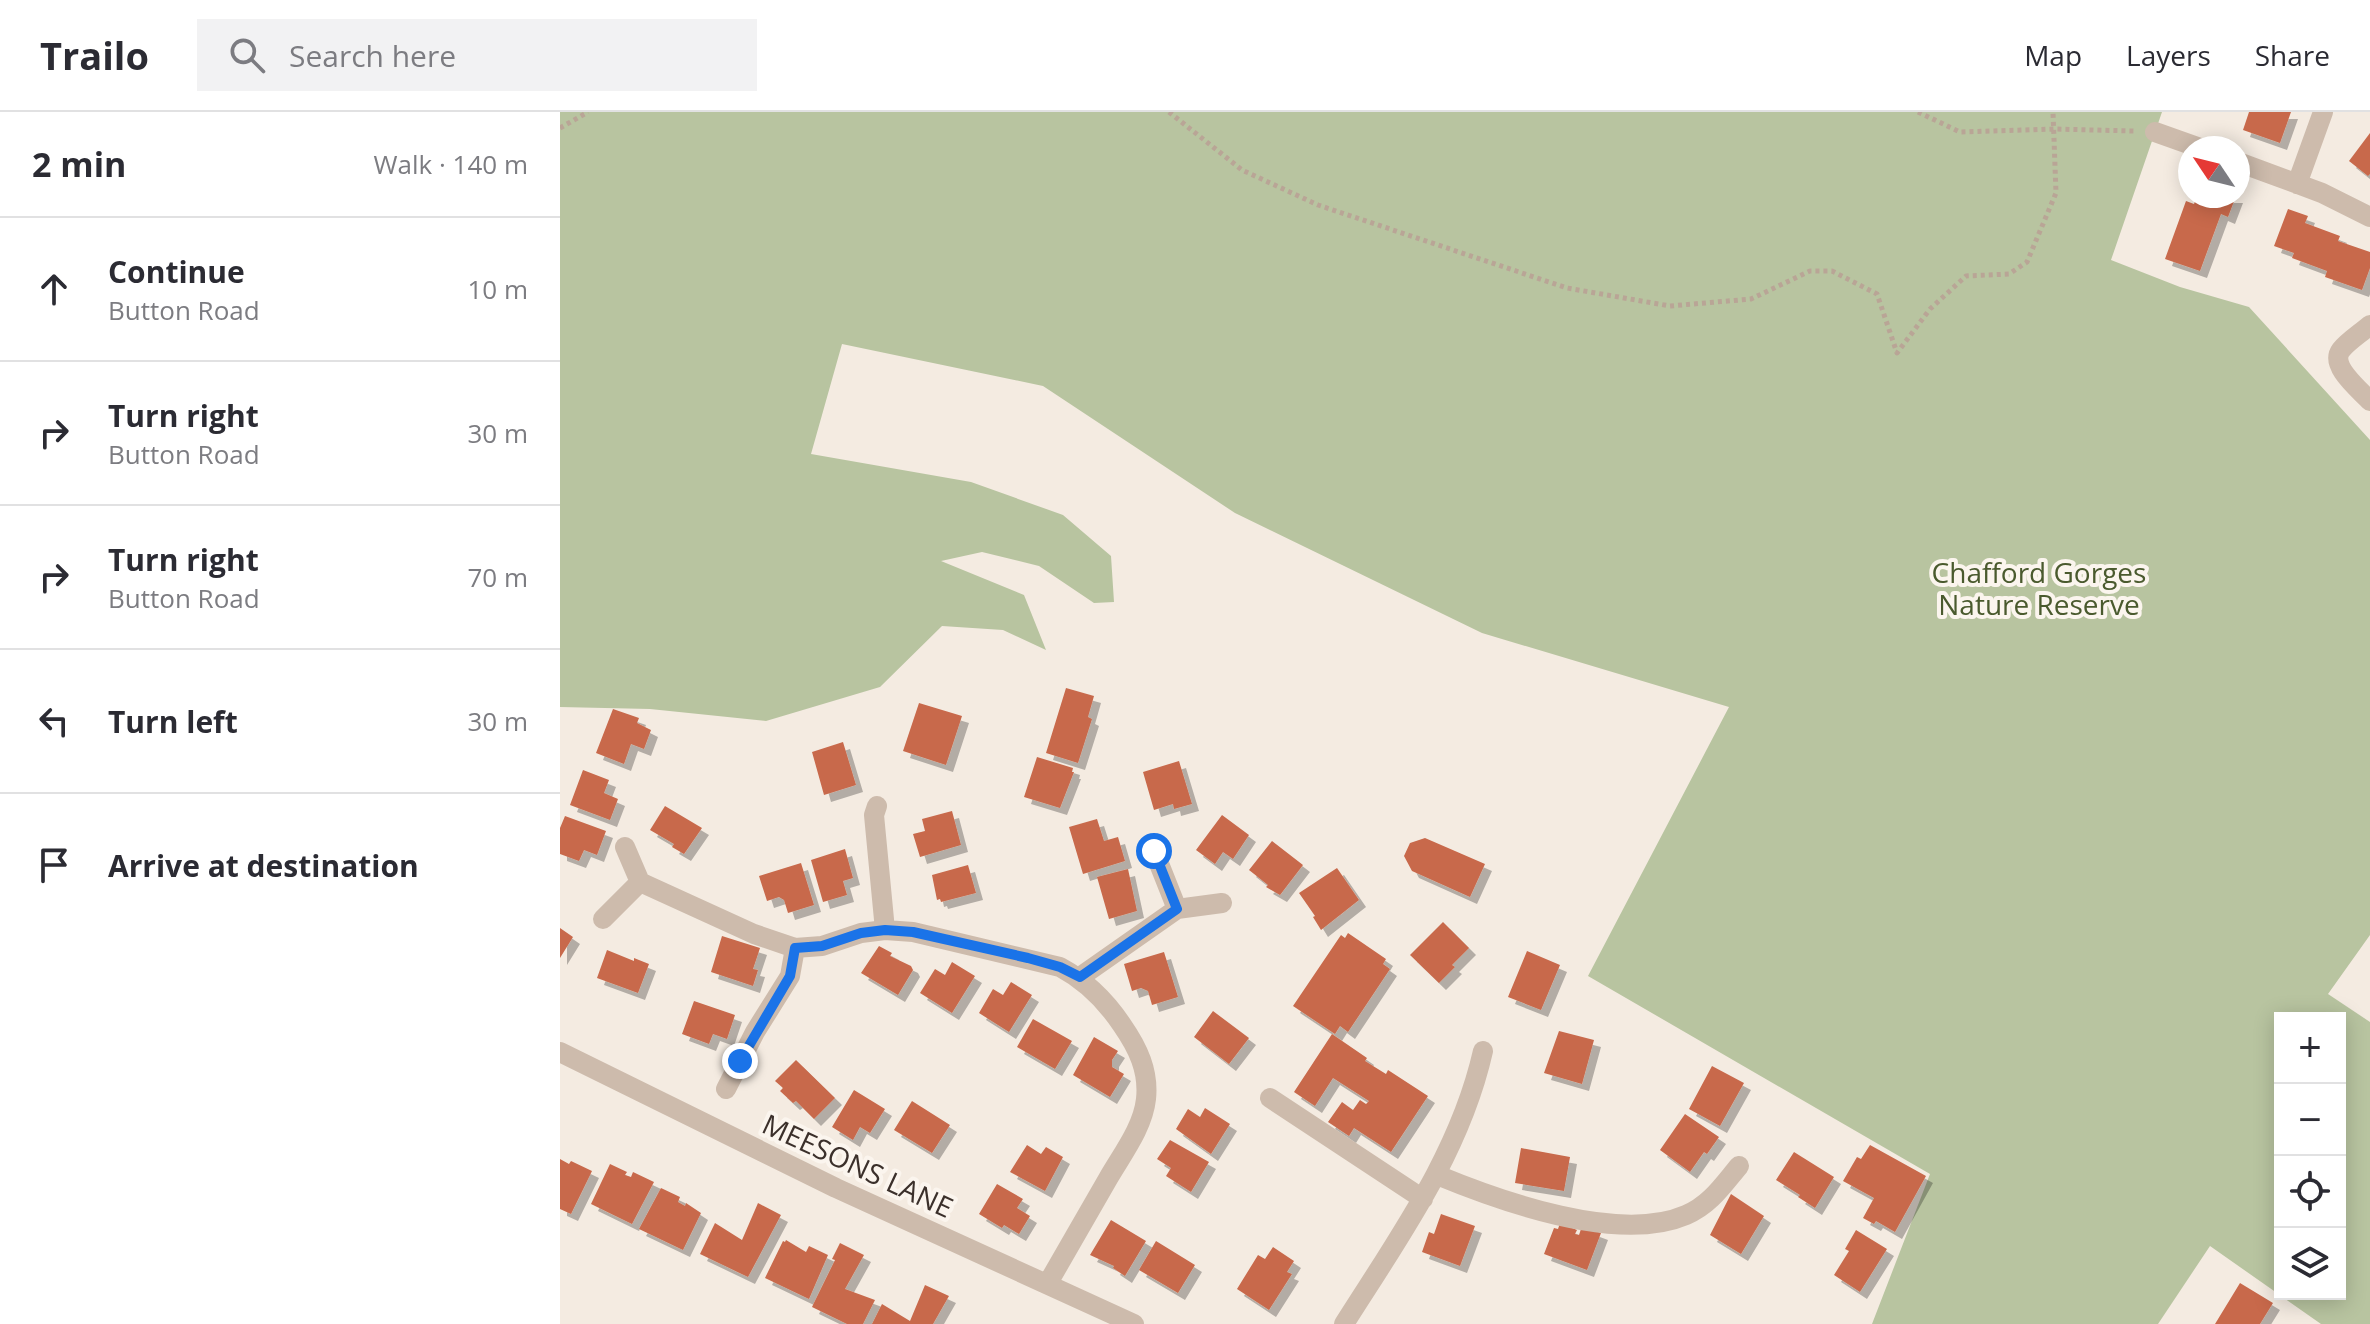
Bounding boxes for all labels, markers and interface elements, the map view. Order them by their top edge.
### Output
search box [197,19,757,91]
text: Trailo [40,29,149,81]
icon: search [225,33,269,77]
text: Search here [289,35,456,76]
text: Map [2024,36,2082,74]
text: Layers [2126,36,2211,74]
text: Share [2255,36,2330,74]
north arrow [2178,136,2250,208]
text: 2 min [32,141,126,187]
text: Walk · 140 m [374,146,528,182]
text: Continue [108,251,245,292]
icon: ahead [32,267,76,311]
text: 10 m [467,271,528,307]
text: Button Road [108,292,260,328]
text: Turn right [108,395,259,436]
icon: right [32,411,76,455]
text: 30 m [467,415,528,451]
text: Button Road [108,436,260,472]
text: Turn right [108,539,259,580]
park label: Chafford Gorges Nature Reserve [1932,553,2146,623]
icon: right [32,555,76,599]
text: 70 m [467,559,528,595]
text: Button Road [108,580,260,616]
icon: left [32,699,76,743]
text: Turn left [108,701,238,742]
text: 30 m [467,703,528,739]
route start [1136,833,1172,869]
icon: arrive [32,843,76,887]
text: Arrive at destination [108,845,419,886]
map controls [2274,1012,2346,1300]
button: + [2274,1012,2346,1084]
route end [722,1043,758,1079]
button: − [2274,1084,2346,1156]
street label: MEESONS LANE [757,1104,959,1226]
button: locate [2274,1156,2346,1228]
button: layers [2274,1228,2346,1300]

